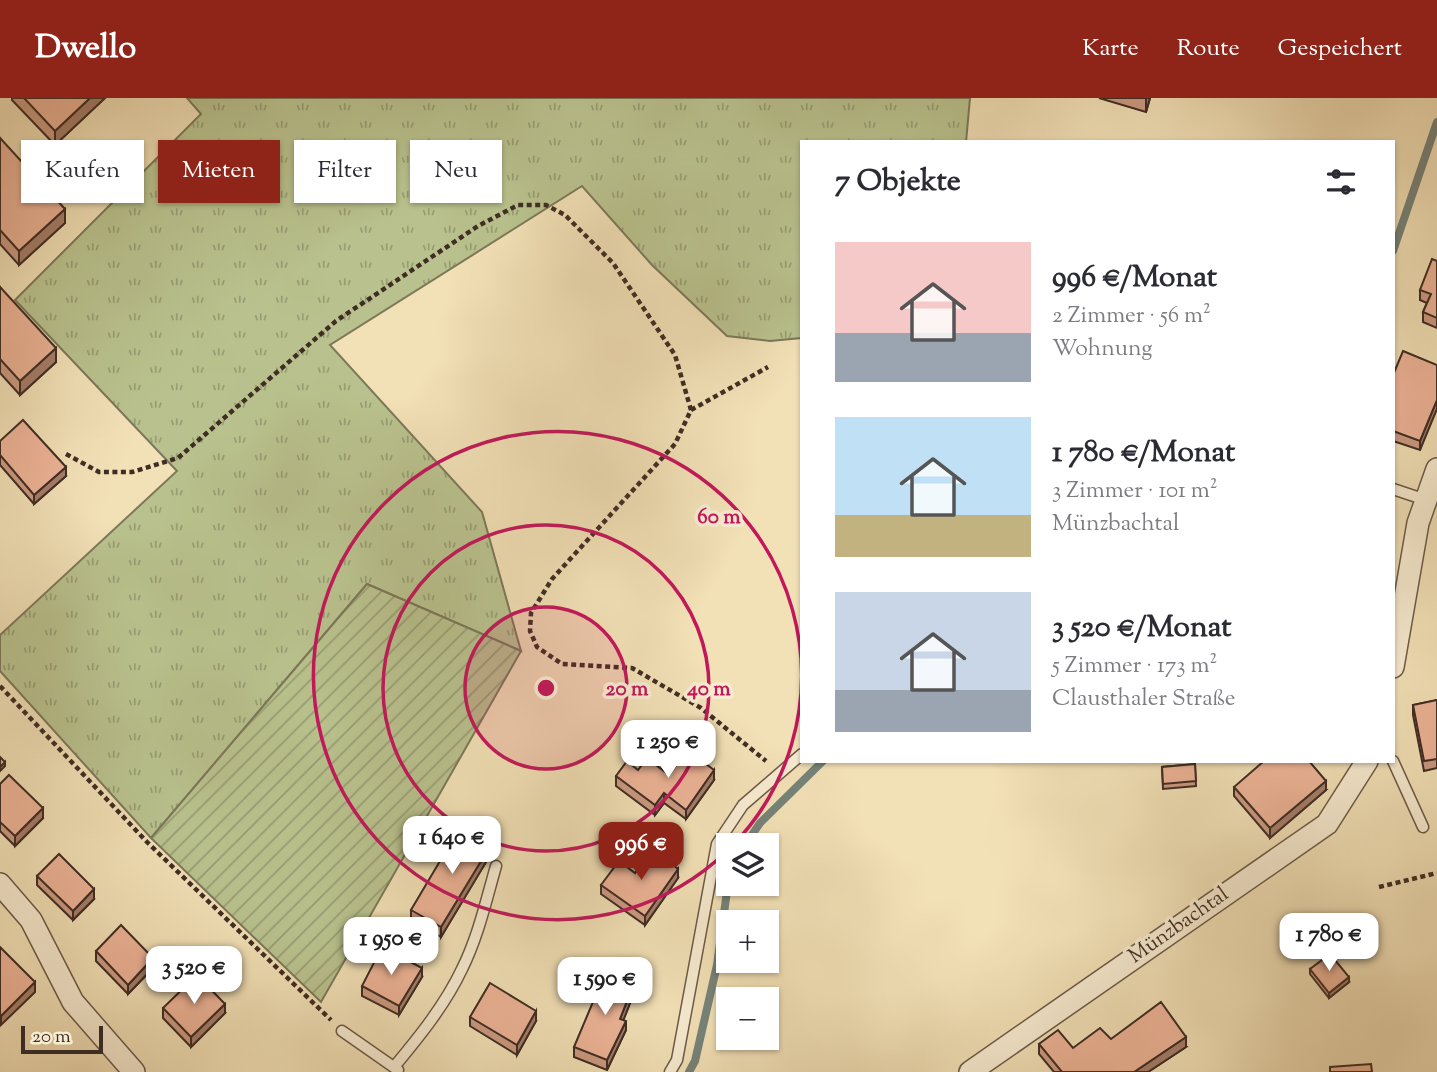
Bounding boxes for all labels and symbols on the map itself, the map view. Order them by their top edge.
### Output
text: 60 m [697,503,741,533]
text: 20 m [606,675,649,705]
text: 40 m [686,675,731,705]
centre of rings [534,676,558,700]
pin: 1 250 € [603,720,733,780]
pin: 1 640 € [387,816,517,876]
pin: 996 € [592,822,690,882]
street label: Münzbachtal [1123,880,1235,972]
pin: 1 780 € [1264,914,1394,973]
pin: 1 950 € [326,918,456,977]
pin: 3 520 € [129,946,259,1006]
pin: 1 590 € [540,958,670,1017]
scale bar [21,1023,103,1055]

